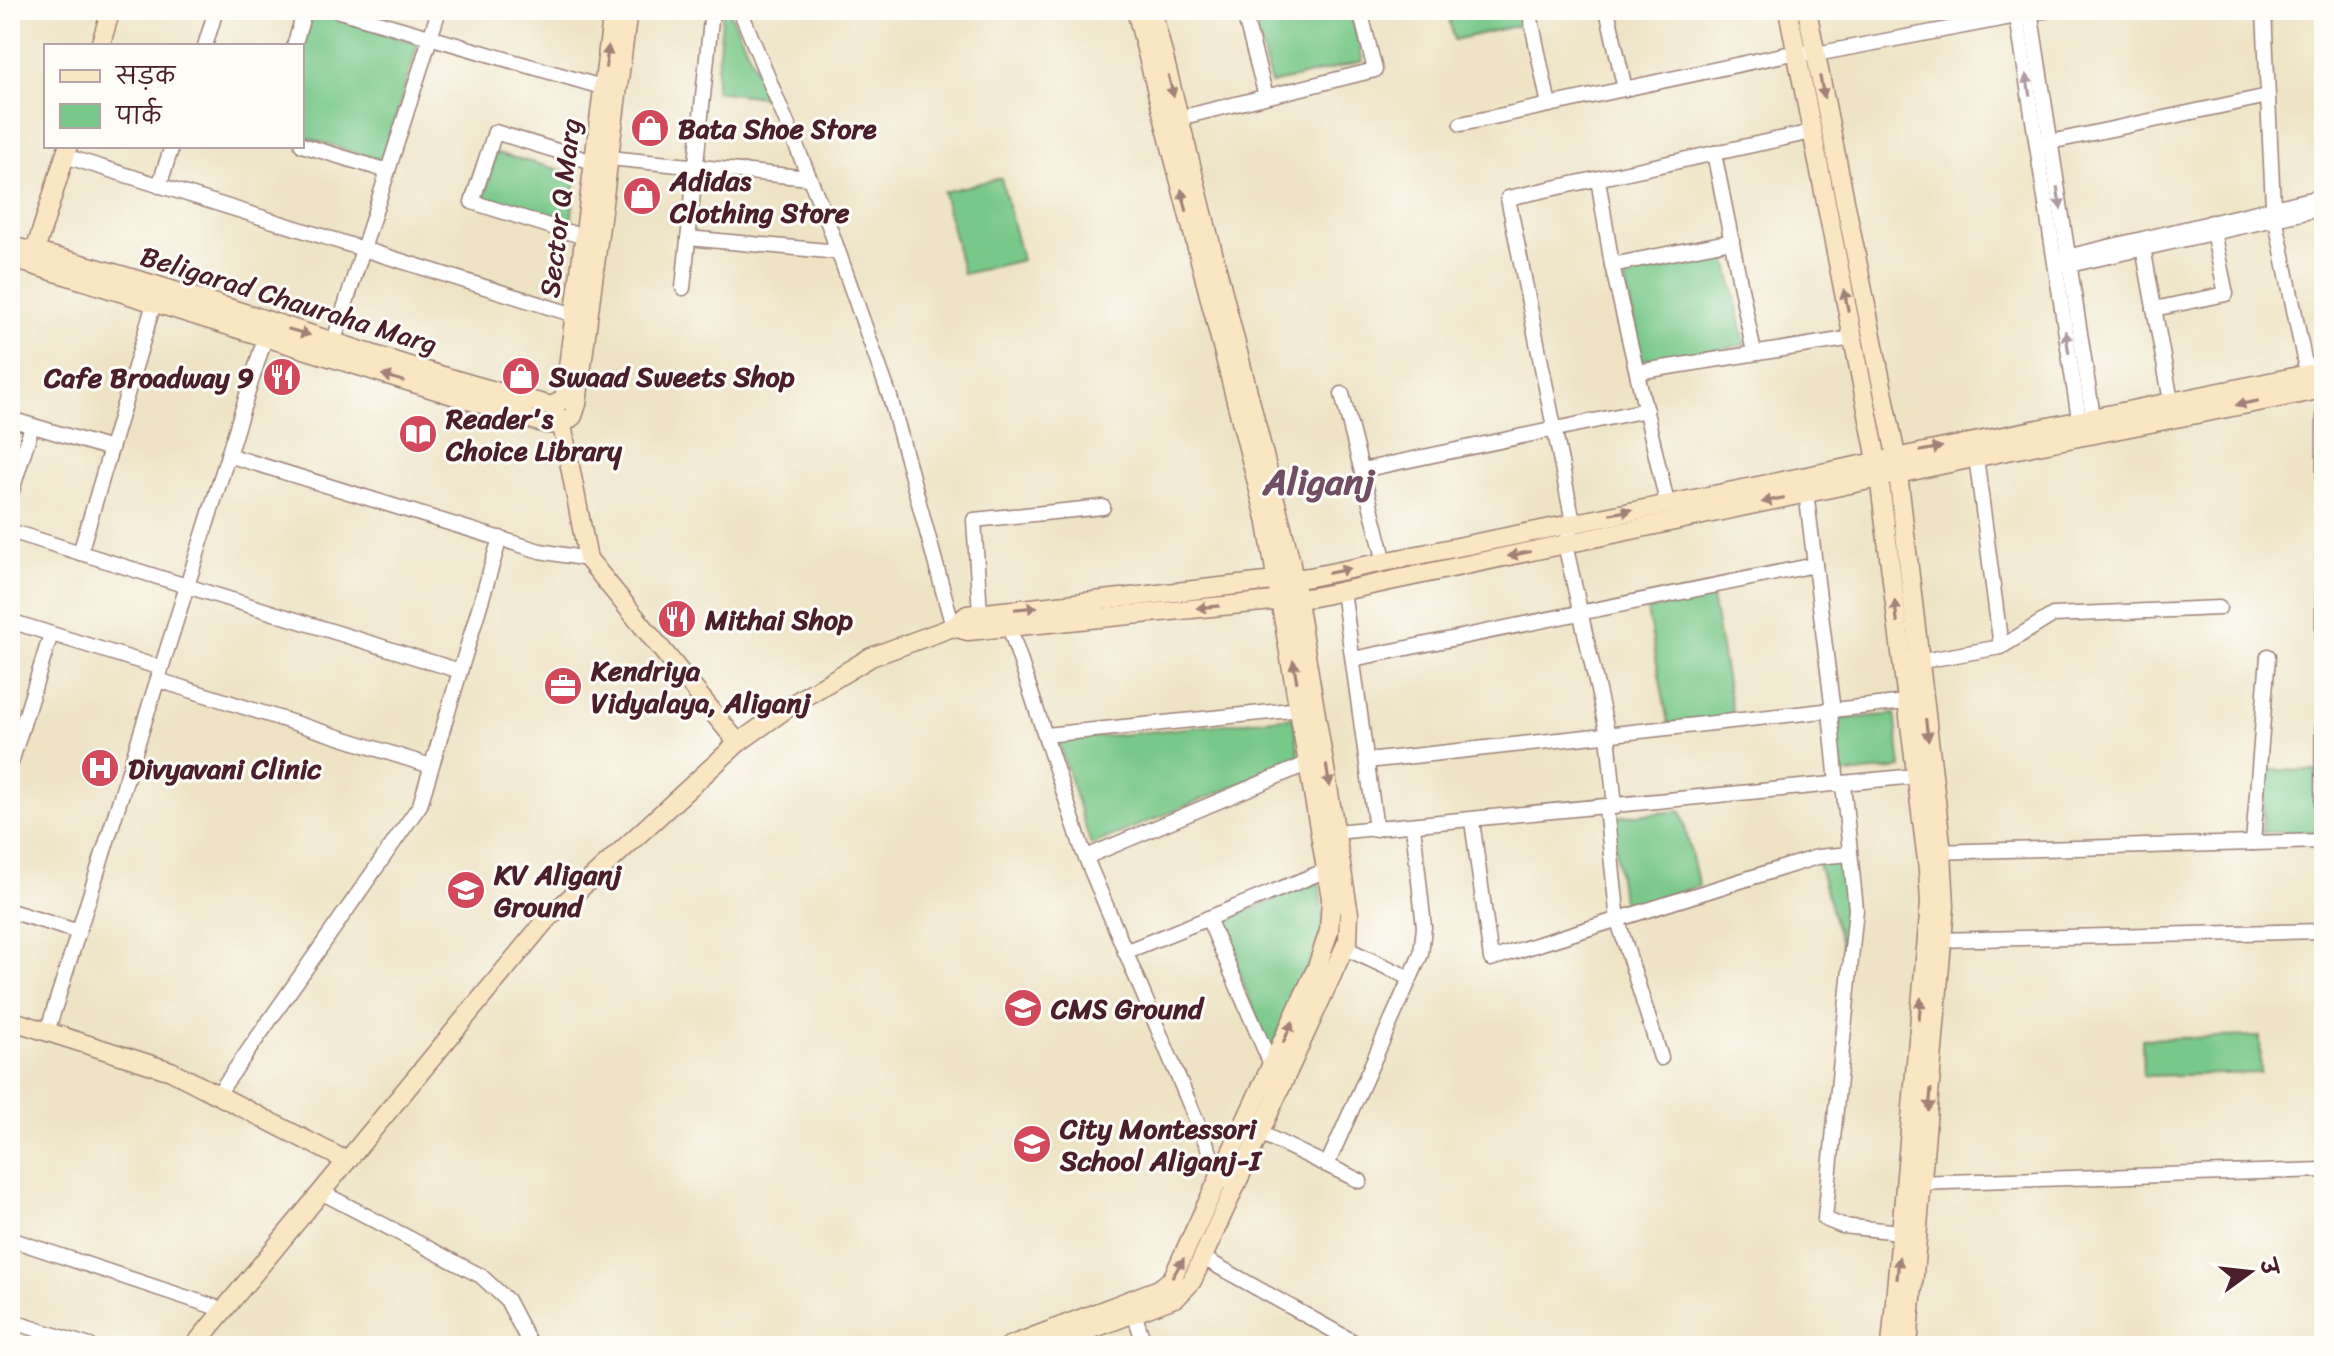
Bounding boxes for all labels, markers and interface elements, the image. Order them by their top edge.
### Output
legend [44,44,304,148]
one-way arrow [601,44,614,69]
text: सड़क [114,55,177,97]
one-way arrow [2021,72,2033,97]
one-way arrow [1166,73,1178,98]
one-way arrow [1817,74,1829,99]
text: पार्क [114,95,163,137]
place label: Bata Shoe Store [678,104,877,153]
shop icon: Bata Shoe Store [629,107,671,149]
street label: Sector Q Marg [525,116,595,300]
place label: Adidas Clothing Store [669,156,850,237]
shop icon: Adidas Clothing Store [621,175,663,217]
one-way arrow [2053,186,2066,211]
one-way arrow [1178,188,1190,213]
street label: Beligarad Chauraha Marg [134,231,444,369]
one-way arrow [1839,287,1852,312]
one-way arrow [288,326,312,339]
one-way arrow [2061,329,2073,354]
place label: Swaad Sweets Shop [548,352,795,401]
place label: Cafe Broadway 9 [43,353,254,402]
shop icon: Swaad Sweets Shop [500,355,542,397]
restaurant icon: Cafe Broadway 9 [261,356,303,398]
one-way arrow [380,371,404,384]
place label: Reader's Choice Library [445,394,622,475]
one-way arrow [2235,397,2260,410]
library icon: Reader's Choice Library [397,413,439,455]
one-way arrow [1919,442,1944,455]
district label: Aliganj [1261,450,1376,514]
one-way arrow [1760,494,1785,507]
one-way arrow [1609,505,1634,518]
one-way arrow [1506,548,1531,561]
one-way arrow [1327,564,1352,577]
place label: Mithai Shop [704,595,853,644]
restaurant icon: Mithai Shop [656,598,698,640]
one-way arrow [1889,599,1902,624]
one-way arrow [1195,601,1220,614]
one-way arrow [1014,602,1039,615]
place label: Kendriya Vidyalaya, Aliganj [590,646,812,727]
one-way arrow [1288,659,1300,684]
office icon: Kendriya Vidyalaya, Aliganj [542,665,584,707]
one-way arrow [1921,717,1934,742]
place label: Divyavani Clinic [128,744,322,793]
hospital icon: Divyavani Clinic [79,747,121,789]
one-way arrow [1322,764,1334,789]
place label: KV Aliganj Ground [493,850,622,931]
school or university icon: KV Aliganj Ground [445,869,487,911]
place label: CMS Ground [1050,984,1205,1033]
school or university icon: CMS Ground [1002,987,1044,1029]
one-way arrow [1914,996,1927,1021]
one-way arrow [1281,1020,1294,1044]
one-way arrow [1923,1088,1936,1113]
place label: City Montessori School Aliganj-I [1059,1104,1263,1185]
school or university icon: City Montessori School Aliganj-I [1011,1123,1053,1165]
north arrow [2210,1232,2290,1312]
text: उ [2248,1253,2290,1281]
one-way arrow [1892,1255,1905,1280]
one-way arrow [1170,1256,1185,1279]

